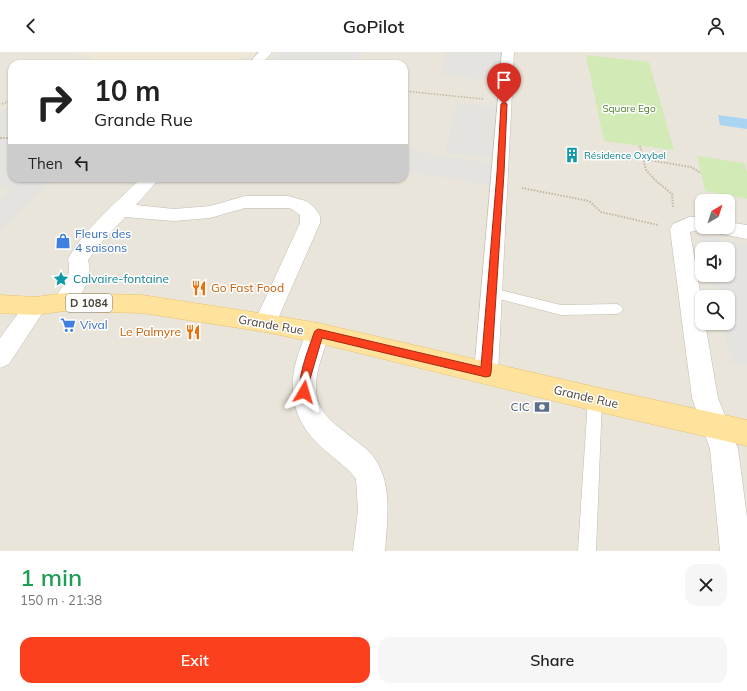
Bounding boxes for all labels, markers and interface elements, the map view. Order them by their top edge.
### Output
icon: back [20,15,42,37]
text: GoPilot [343,15,404,38]
icon: person [705,15,727,37]
pin [487,63,521,104]
icon: arrive [493,69,515,91]
text: 10 m [94,73,160,108]
icon: right [28,76,80,128]
park label: Square Ego [602,102,656,115]
text: Grande Rue [94,108,193,131]
building icon: Résidence Oxybel [563,146,581,164]
place label: Résidence Oxybel [584,149,666,162]
icon: left [71,152,93,174]
text: Then [28,154,63,173]
north arrow [695,194,735,234]
map controls [695,194,735,330]
place label: Fleurs des 4 saisons [75,226,131,255]
shop icon: Fleurs des 4 saisons [54,232,72,250]
button: sound [695,242,735,282]
place icon: Calvaire-fontaine [52,270,70,288]
place label: Calvaire-fontaine [73,271,169,286]
restaurant icon: Go Fast Food [190,279,208,297]
place label: Go Fast Food [211,280,284,295]
button: search [695,290,735,330]
road number: D 1084 [66,294,112,312]
street label: Grande Rue [237,311,305,338]
supermarket icon: Vival [59,316,77,334]
place label: Vival [80,317,108,332]
restaurant icon: Le Palmyre [184,323,202,341]
place label: Le Palmyre [120,324,181,339]
position arrow [283,371,325,413]
street label: Grande Rue [552,382,620,411]
bank icon: CIC [533,398,551,416]
place label: CIC [510,399,530,414]
text: 1 min [20,562,82,592]
button: close [685,564,727,606]
text: 150 m · 21:38 [20,592,102,608]
button: Exit [20,637,370,683]
button: Share [378,637,727,683]

